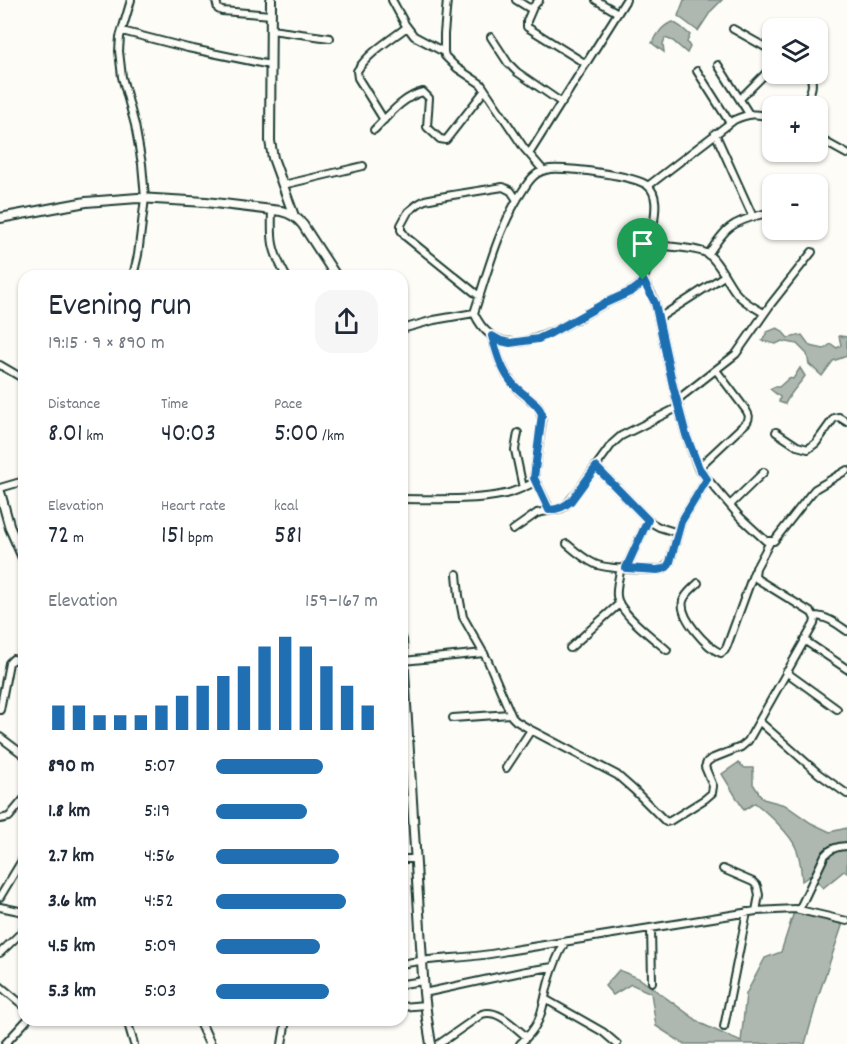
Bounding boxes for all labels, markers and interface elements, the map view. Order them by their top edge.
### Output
map controls [762,18,828,240]
button: layers [762,18,828,84]
button: + [762,96,828,162]
button: − [762,174,828,240]
pin [617,218,668,280]
icon: arrive [626,227,659,260]
text: Evening run [48,284,192,331]
button: share [315,290,378,353]
text: 19:15 · 9 × 890 m [48,330,165,358]
text: Distance [48,393,100,416]
text: Time [161,393,188,416]
text: Pace [274,393,302,416]
text: 8.01 [48,416,83,453]
text: 40:03 [161,416,216,453]
text: 5:00 [274,416,319,453]
text: km [83,425,104,448]
text: /km [319,425,344,448]
text: Elevation [48,495,104,518]
text: Heart rate [161,495,226,518]
text: kcal [274,495,298,518]
text: 72 [48,518,69,555]
text: 151 [161,518,184,555]
text: 581 [274,518,302,555]
text: m [69,527,84,550]
text: bpm [184,527,213,550]
text: Elevation [48,588,118,616]
text: 159–167 m [305,588,378,616]
text: 890 m [48,753,94,781]
text: 5:07 [144,753,175,781]
text: 1.8 km [48,798,90,826]
text: 5:19 [144,798,170,826]
text: 2.7 km [48,843,94,871]
text: 4:56 [144,843,175,871]
text: 3.6 km [48,888,97,916]
text: 4:52 [144,888,174,916]
text: 4.5 km [48,933,95,961]
text: 5:09 [144,933,177,961]
text: 5.3 km [48,978,96,1006]
text: 5:03 [144,978,176,1006]

